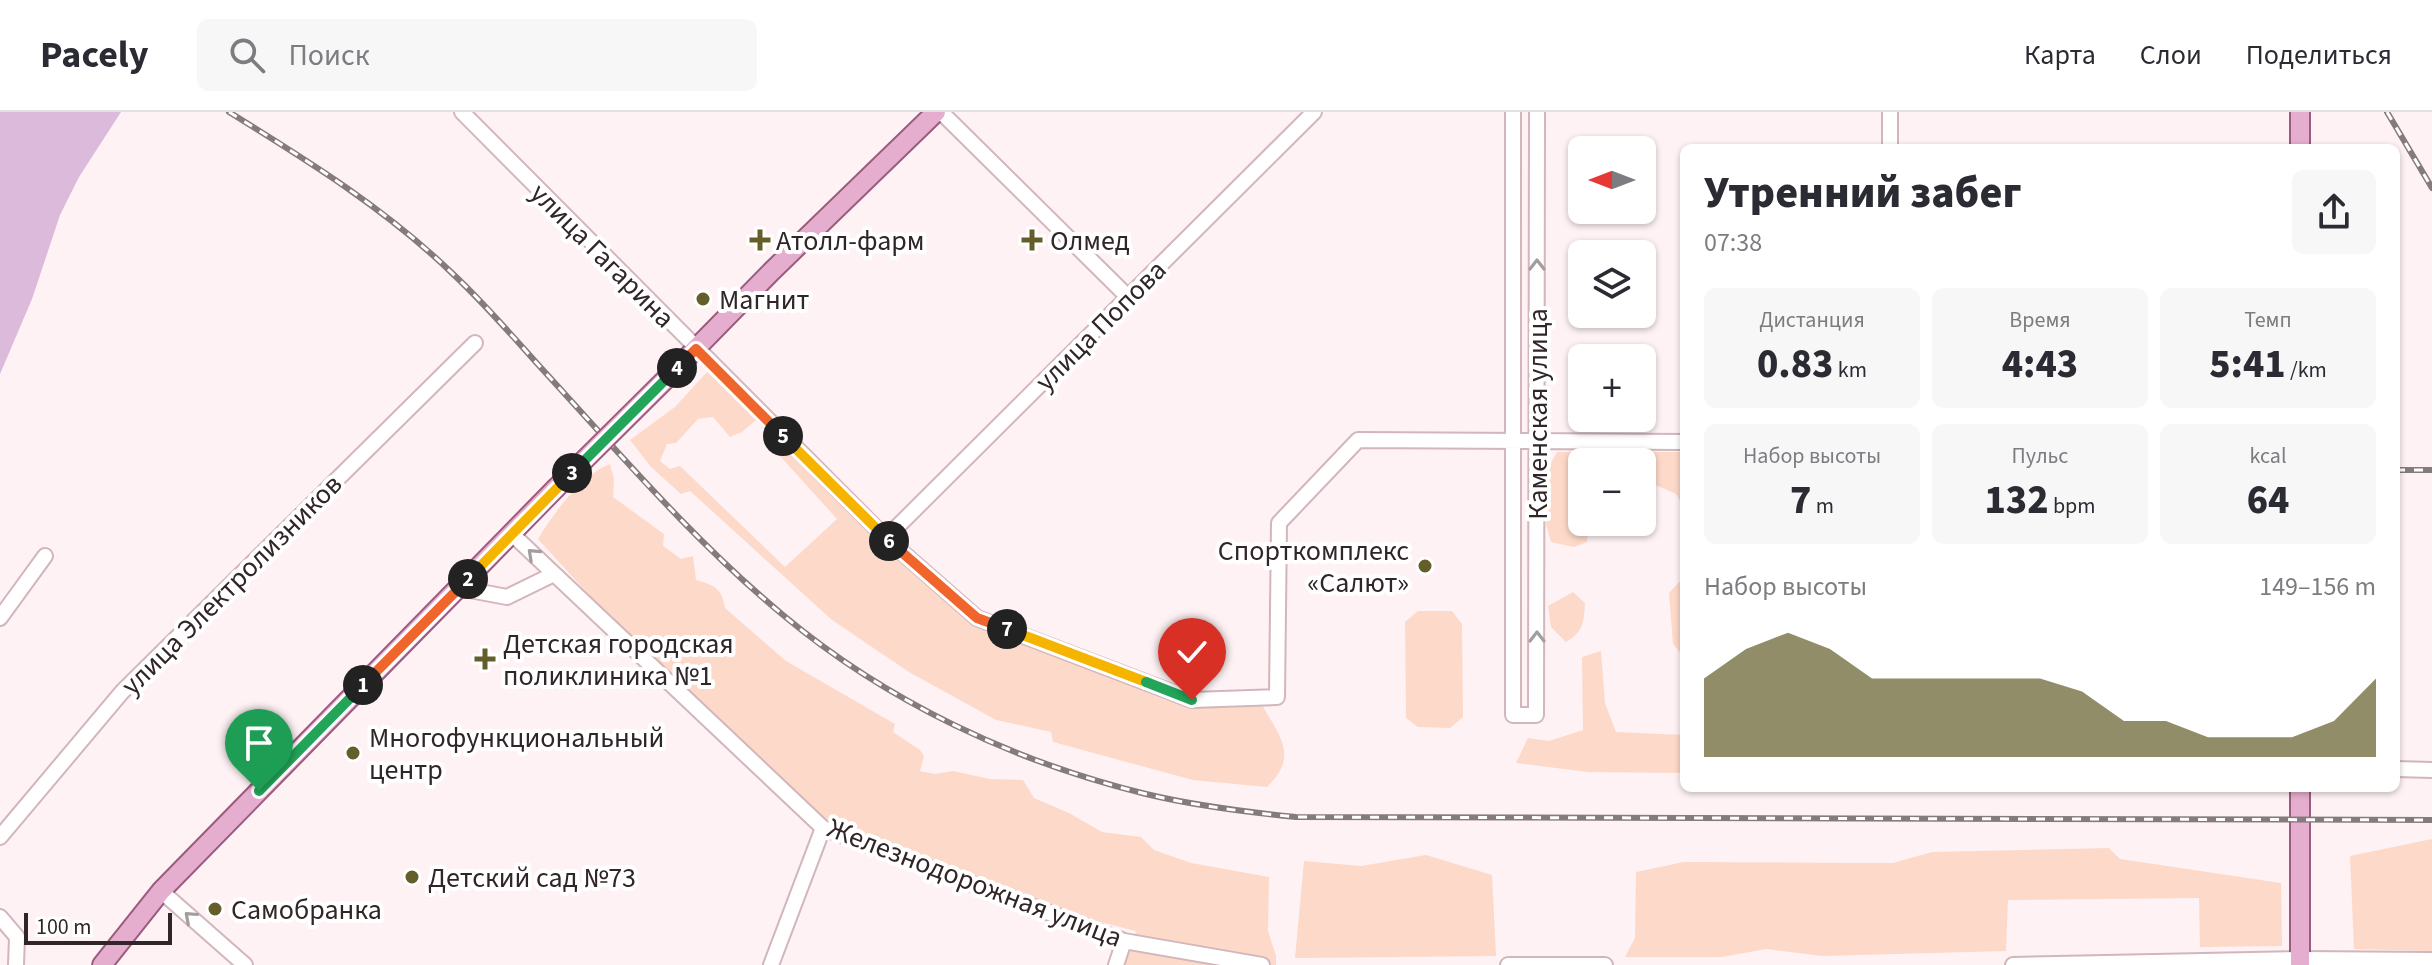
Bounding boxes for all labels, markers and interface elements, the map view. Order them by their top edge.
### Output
search box [197,19,757,91]
text: Pacely [40,28,149,82]
icon: search [225,33,269,77]
text: Поиск [289,34,370,77]
text: Карта [2024,35,2096,75]
text: Слои [2140,35,2202,75]
text: Поделиться [2246,35,2392,75]
north arrow [1568,136,1656,224]
map controls [1568,136,1656,536]
text: Утренний забег [1704,162,2022,225]
button: share [2292,170,2376,254]
street label: улица Гагарина [521,174,684,337]
place label: Атолл-фарм [776,221,925,261]
place label: Олмед [1050,221,1130,261]
text: 07:38 [1704,224,1762,261]
marker: Олмед [1021,229,1043,251]
marker: Атолл-фарм [751,231,769,249]
button: layers [1568,240,1656,328]
street label: улица Попова [1026,251,1175,400]
one-way arrow [1528,258,1546,271]
place label: Магнит [719,280,810,320]
marker: Магнит [694,290,712,308]
text: Дистанция [1759,304,1865,336]
text: Время [2009,304,2071,336]
text: Темп [2244,304,2292,336]
street label: Каменская улица [1518,308,1558,520]
text: 0.83 [1757,336,1833,393]
text: 4:43 [2002,336,2078,393]
text: 5:41 [2209,336,2286,393]
button: + [1568,344,1656,432]
pin: 4 [657,348,697,388]
text: 4 [671,352,683,384]
text: km [1833,354,1867,386]
text: /km [2286,354,2327,386]
pin: 5 [763,416,803,456]
text: 5 [777,420,789,452]
text: Набор высоты [1743,440,1881,472]
text: Пульс [2012,440,2068,472]
text: kcal [2249,440,2287,472]
button: − [1568,448,1656,536]
pin: 3 [552,453,592,493]
text: 3 [566,457,578,489]
street label: улица Электролизников [112,465,351,704]
text: 7 [1790,472,1811,529]
text: 132 [1984,472,2049,529]
text: 64 [2247,472,2289,529]
text: m [1811,490,1834,522]
text: bpm [2049,490,2096,522]
pin: 6 [869,521,909,561]
text: 6 [883,525,895,557]
place label: Спорткомплекс «Салют» [1218,531,1409,603]
one-way arrow [528,549,542,564]
marker: Спорткомплекс «Салют» [1416,557,1434,575]
pin: 2 [448,559,488,599]
text: 2 [462,563,474,595]
text: Набор высоты [1704,568,1867,605]
text: 149–156 m [2259,568,2376,605]
pin: 7 [987,609,1027,649]
text: 7 [1001,613,1013,645]
pin [1158,618,1226,700]
place label: Детская городская поликлиника №1 [503,624,734,696]
icon: check [1170,630,1214,674]
one-way arrow [1528,630,1546,643]
marker: Детская городская поликлиника №1 [474,648,496,670]
pin: 1 [343,665,383,705]
text: 1 [357,669,369,701]
pin [225,709,293,791]
place label: Многофункциональный центр [369,718,664,790]
icon: arrive [237,721,281,765]
marker: Многофункциональный центр [344,744,362,762]
street label: Железнодорожная улица [822,808,1128,958]
place label: Детский сад №73 [428,858,636,898]
marker: Детский сад №73 [403,868,421,886]
place label: Самобранка [231,890,382,930]
marker: Самобранка [206,900,224,918]
scale bar [24,909,172,945]
text: 100 m [36,911,91,943]
one-way arrow [185,913,200,927]

